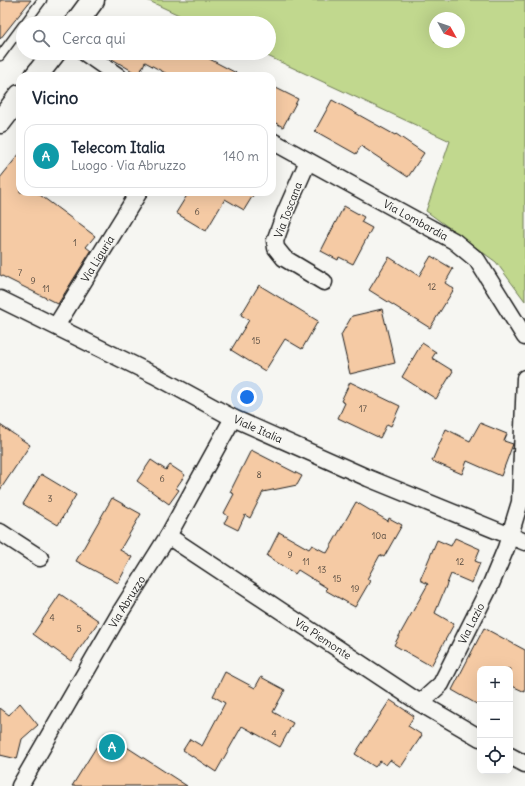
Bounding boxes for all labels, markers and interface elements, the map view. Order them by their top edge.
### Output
north arrow [429,12,465,48]
search box [16,16,276,60]
icon: search [30,27,52,49]
text: Cerca qui [62,29,126,48]
text: Vicino [32,87,78,109]
text: Telecom Italia [71,138,165,157]
text: A [42,148,50,165]
text: 140 m [223,148,259,165]
text: Luogo · Via Abruzzo [71,157,186,174]
street label: Via Toscana [271,180,305,240]
street label: Via Lombardia [381,197,451,243]
house number: 6 [194,206,200,217]
street label: Via Liguria [78,233,117,285]
house number: 1 [73,237,77,248]
house number: 7 [18,267,23,278]
house number: 9 [30,275,36,286]
house number: 12 [428,281,436,292]
house number: 11 [42,283,50,294]
house number: 15 [252,335,260,346]
your location [237,387,257,407]
house number: 17 [359,403,368,414]
street label: Viale Italia [231,412,285,446]
house number: 8 [256,469,262,480]
house number: 6 [159,473,165,484]
house number: 3 [47,493,53,504]
house number: 10a [372,530,386,541]
house number: 9 [287,549,293,560]
house number: 11 [302,556,310,567]
house number: 12 [456,556,464,567]
house number: 13 [318,564,326,575]
street label: Via Abruzzo [106,573,148,631]
house number: 15 [333,573,341,584]
house number: 19 [351,583,359,594]
street label: Via Lazio [455,600,487,646]
house number: 4 [49,612,55,623]
street label: Via Piemonte [292,615,354,663]
house number: 5 [76,623,82,634]
map controls [477,666,513,774]
button: + [477,666,513,702]
button: − [477,702,513,738]
house number: 4 [271,728,277,739]
pin: A [99,732,125,762]
button: locate [477,738,513,774]

